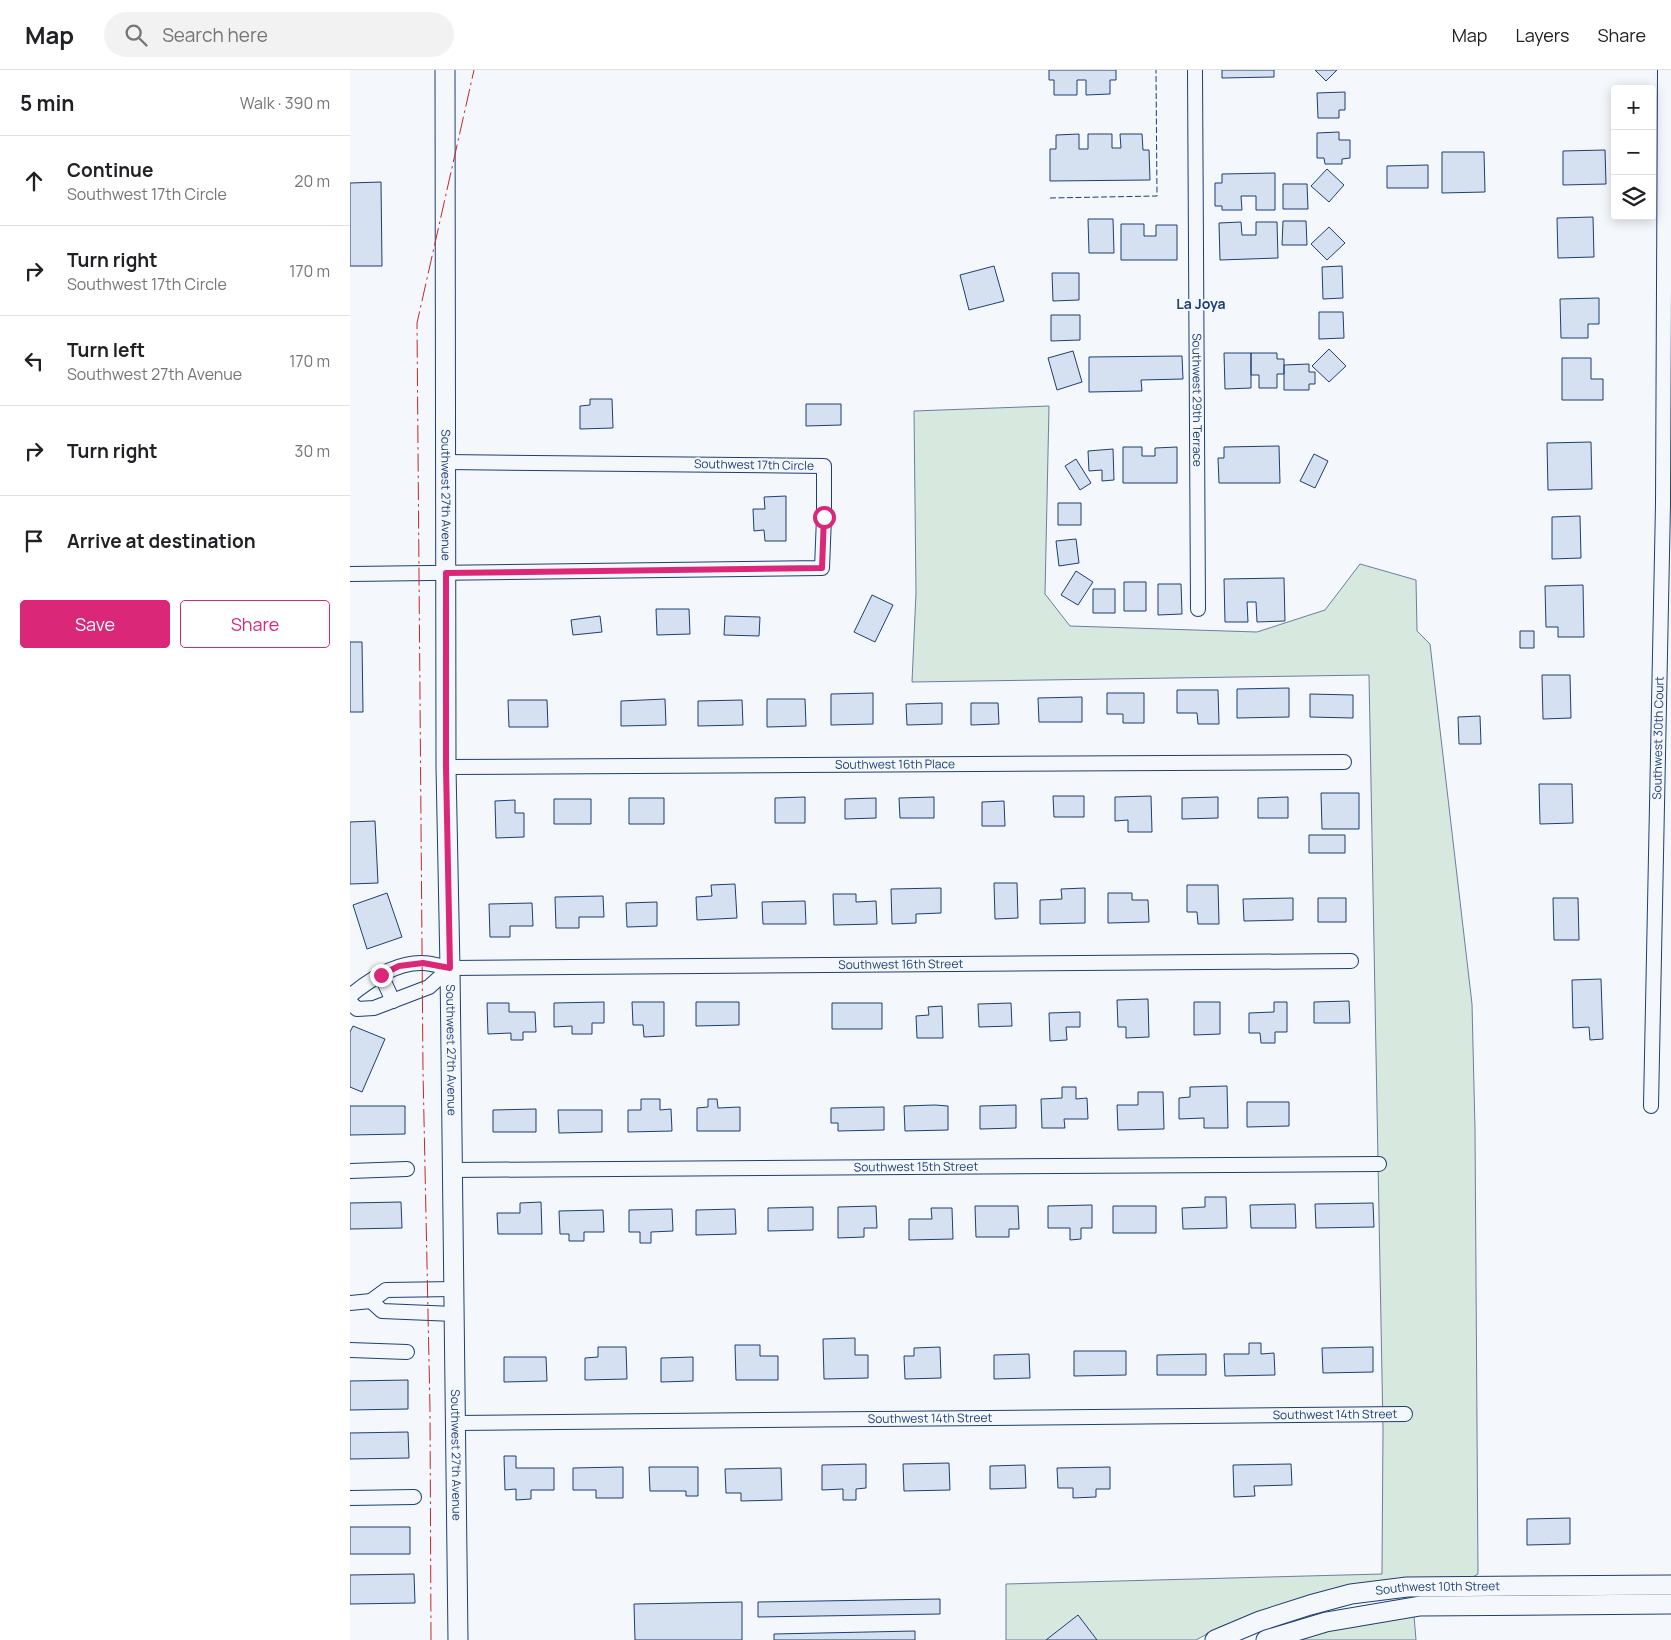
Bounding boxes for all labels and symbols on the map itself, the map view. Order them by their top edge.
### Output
district label: La Joya [1176,294,1226,313]
street label: Southwest 29th Terrace [1188,333,1206,467]
street label: Southwest 27th Avenue [438,429,455,561]
street label: Southwest 17th Circle [694,455,814,474]
route start [813,506,836,529]
street label: Southwest 30th Court [1648,676,1668,800]
street label: Southwest 16th Place [835,755,955,773]
street label: Southwest 16th Street [838,955,963,973]
route end [370,964,393,987]
street label: Southwest 27th Avenue [442,984,461,1116]
street label: Southwest 15th Street [854,1158,978,1175]
street label: Southwest 27th Avenue [447,1389,466,1521]
street label: Southwest 14th Street [1273,1405,1397,1423]
street label: Southwest 14th Street [868,1409,993,1427]
street label: Southwest 10th Street [1374,1577,1500,1599]

